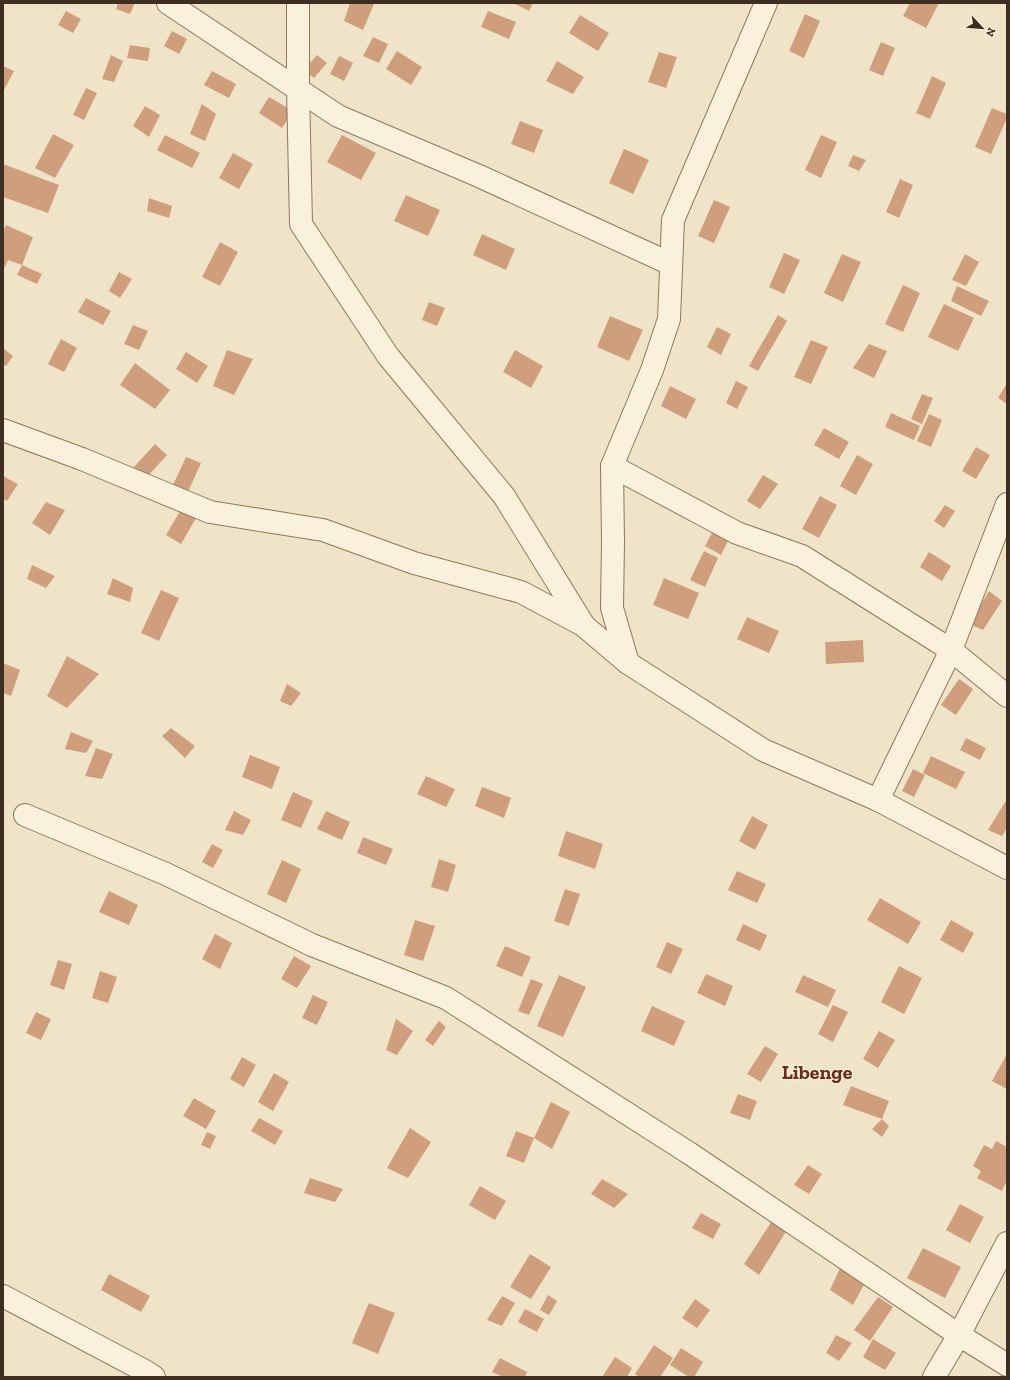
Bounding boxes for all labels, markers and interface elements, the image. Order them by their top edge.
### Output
north arrow [962,8,1002,48]
text: N [983,26,998,39]
district label: Libenge [782,1060,853,1084]

